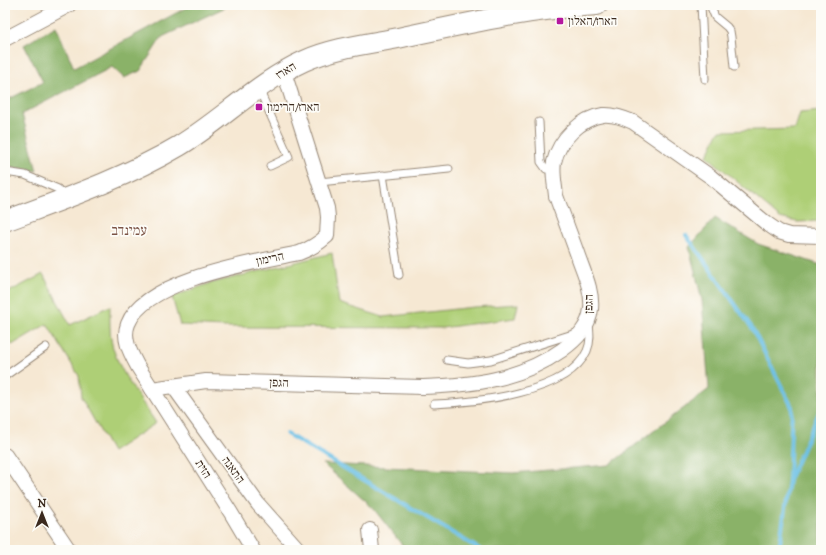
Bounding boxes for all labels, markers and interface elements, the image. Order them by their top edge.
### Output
place label: הארז/האלון [568,14,617,29]
marker: הארז/האלון [555,16,565,26]
street label: הארז [273,59,299,83]
place label: הארז/הרימון [267,100,319,115]
marker: הארז/הרימון [254,102,264,112]
district label: עמינדב [111,222,147,240]
street label: הרימון [255,249,285,269]
street label: הגפן [581,294,597,314]
street label: הגפן [269,375,289,391]
street label: התאנה [218,454,248,486]
street label: הזית [192,457,214,481]
north arrow [22,493,62,533]
text: N [37,497,47,511]

